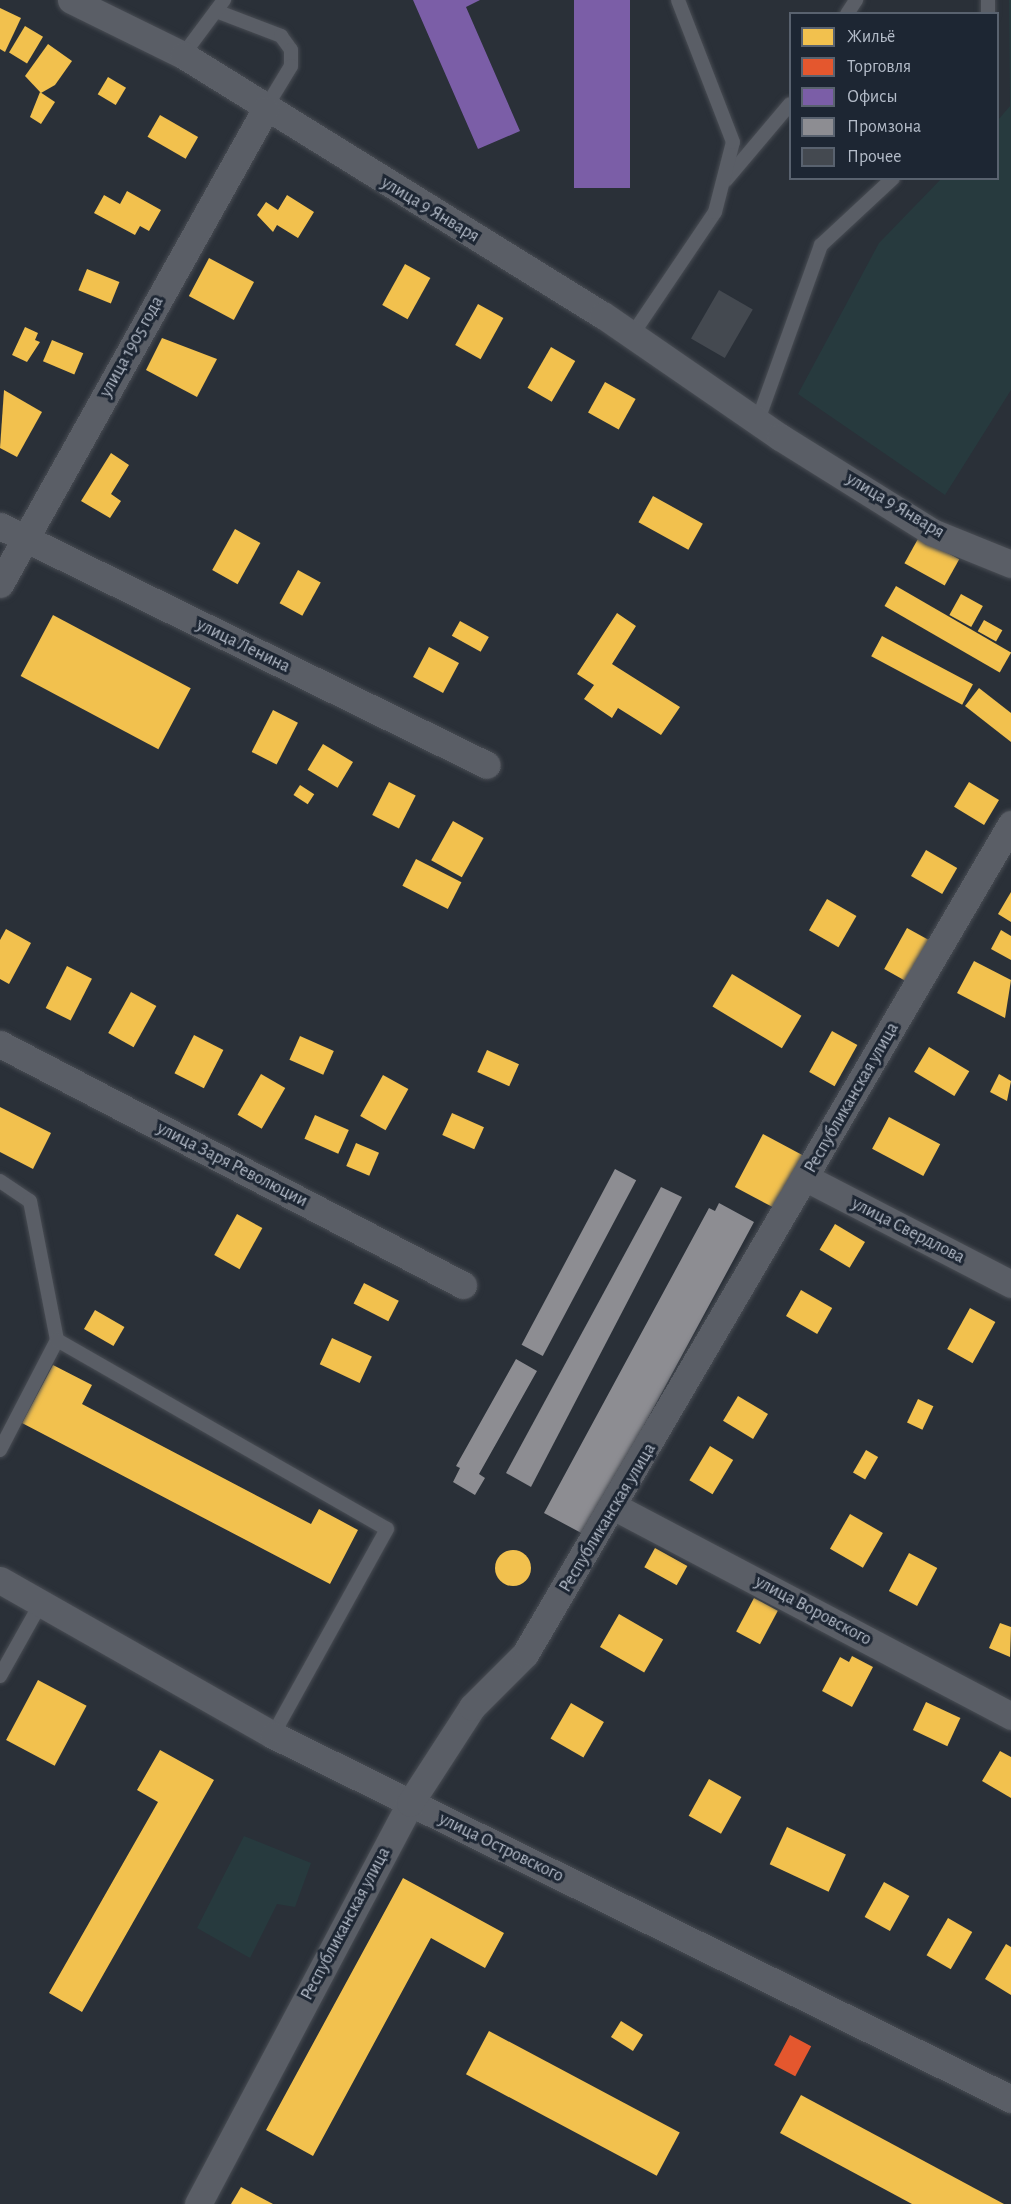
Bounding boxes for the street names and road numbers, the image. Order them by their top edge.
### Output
street label: улица 9 Января [377,172,483,248]
street label: улица 1905 года [95,293,169,401]
street label: улица 9 Января [842,468,948,544]
street label: улица Ленина [193,614,293,678]
street label: Республиканская улица [800,1019,904,1177]
street label: улица Заря Революции [153,1118,311,1212]
street label: улица Свердлова [848,1193,968,1269]
street label: Республиканская улица [555,1439,661,1597]
street label: улица Воровского [751,1571,875,1651]
street label: улица Островского [435,1809,567,1887]
street label: Республиканская улица [296,1844,396,2004]

